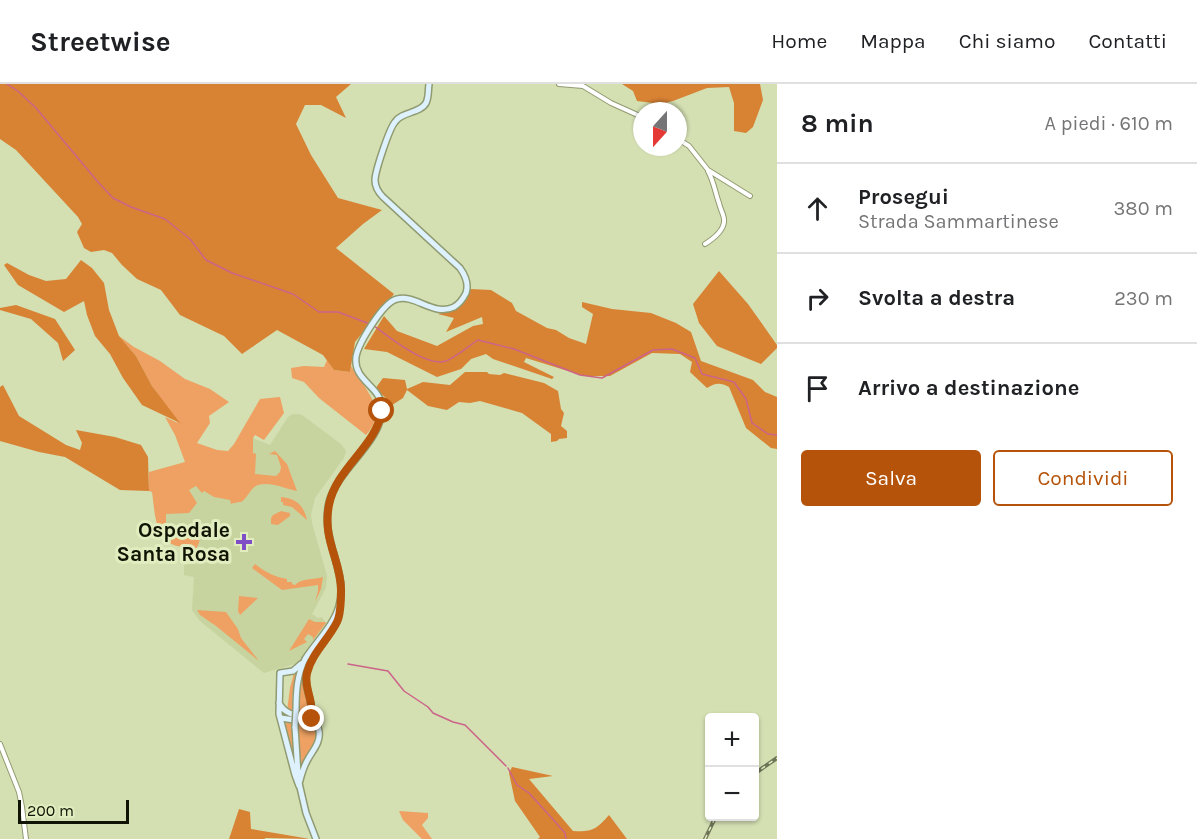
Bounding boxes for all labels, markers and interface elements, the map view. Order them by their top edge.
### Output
text: Streetwise [30,25,171,58]
text: Home [771,29,827,53]
text: Mappa [860,29,926,53]
text: Chi siamo [959,29,1055,53]
text: Contatti [1088,29,1167,53]
north arrow [633,102,687,156]
text: 8 min [801,108,874,139]
text: A piedi · 610 m [1045,112,1173,135]
text: Prosegui [858,184,949,210]
icon: ahead [801,192,834,225]
text: 380 m [1114,197,1173,220]
text: Strada Sammartinese [858,210,1059,233]
icon: right [801,282,834,315]
text: Svolta a destra [858,285,1015,311]
text: 230 m [1114,287,1173,310]
icon: arrive [801,372,834,405]
text: Arrivo a destinazione [858,375,1079,401]
route start [368,397,394,423]
button: Salva [801,450,981,506]
button: Condividi [993,450,1173,506]
place label: Ospedale Santa Rosa [117,518,230,566]
marker: Ospedale Santa Rosa [235,533,253,551]
route end [298,705,324,731]
map controls [705,713,759,821]
button: + [705,713,759,767]
button: − [705,767,759,821]
scale bar [18,797,129,824]
text: 200 m [27,801,74,820]

